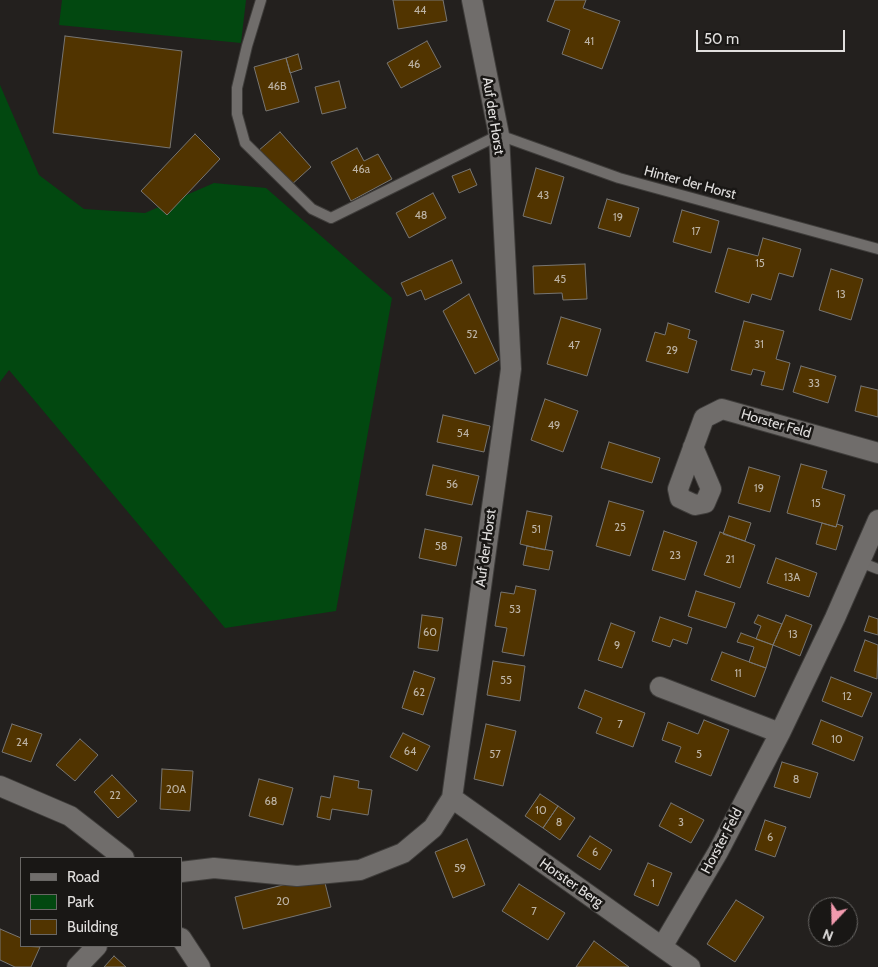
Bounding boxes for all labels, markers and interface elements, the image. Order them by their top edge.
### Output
house number: 44 [414,4,426,18]
scale bar [698,20,847,52]
text: 50 m [704,30,739,48]
house number: 41 [584,35,594,49]
house number: 46 [408,58,420,72]
street label: Auf der Horst [479,76,507,156]
house number: 46B [267,80,287,94]
house number: 46a [352,163,370,177]
street label: Hinter der Horst [642,163,738,203]
house number: 43 [537,189,549,203]
house number: 48 [414,209,428,223]
house number: 19 [613,211,623,225]
house number: 17 [691,225,701,239]
house number: 15 [755,257,765,271]
house number: 45 [554,273,566,287]
house number: 13 [836,288,846,302]
house number: 52 [466,328,478,342]
house number: 31 [754,338,764,352]
house number: 47 [568,339,580,353]
house number: 29 [666,344,678,358]
house number: 33 [808,377,820,391]
street label: Horster Feld [739,406,813,442]
house number: 49 [548,419,560,433]
house number: 54 [457,427,469,441]
house number: 56 [446,478,458,492]
house number: 19 [754,482,764,496]
house number: 15 [811,497,821,511]
street label: Auf der Horst [472,508,500,588]
house number: 25 [614,521,626,535]
house number: 51 [531,523,541,537]
house number: 58 [435,540,447,554]
house number: 23 [669,549,681,563]
house number: 21 [725,553,735,567]
house number: 13A [784,571,800,585]
house number: 53 [509,603,521,617]
house number: 60 [423,626,437,640]
house number: 13 [788,628,798,642]
house number: 9 [614,639,620,653]
house number: 11 [734,667,742,681]
house number: 55 [500,674,512,688]
house number: 62 [413,686,425,700]
house number: 12 [842,690,852,704]
house number: 7 [617,718,623,732]
house number: 10 [831,733,843,747]
house number: 24 [16,736,28,750]
house number: 64 [404,745,416,759]
house number: 57 [489,748,501,762]
house number: 5 [696,748,702,762]
house number: 8 [793,773,799,787]
house number: 20A [166,783,186,797]
house number: 22 [109,789,121,803]
house number: 68 [265,795,277,809]
house number: 10 [535,804,547,818]
street label: Horster Feld [698,805,746,877]
house number: 8 [556,816,562,830]
house number: 3 [678,816,684,830]
house number: 6 [767,831,773,845]
house number: 6 [592,846,598,860]
street label: Horster Berg [536,855,606,911]
legend [20,857,182,947]
house number: 59 [454,862,466,876]
text: Road [67,868,100,886]
house number: 1 [651,877,655,891]
text: Park [67,893,94,911]
house number: 20 [276,895,290,909]
north arrow [808,897,858,947]
house number: 7 [531,905,537,919]
text: Building [67,918,118,936]
text: N [820,925,836,945]

